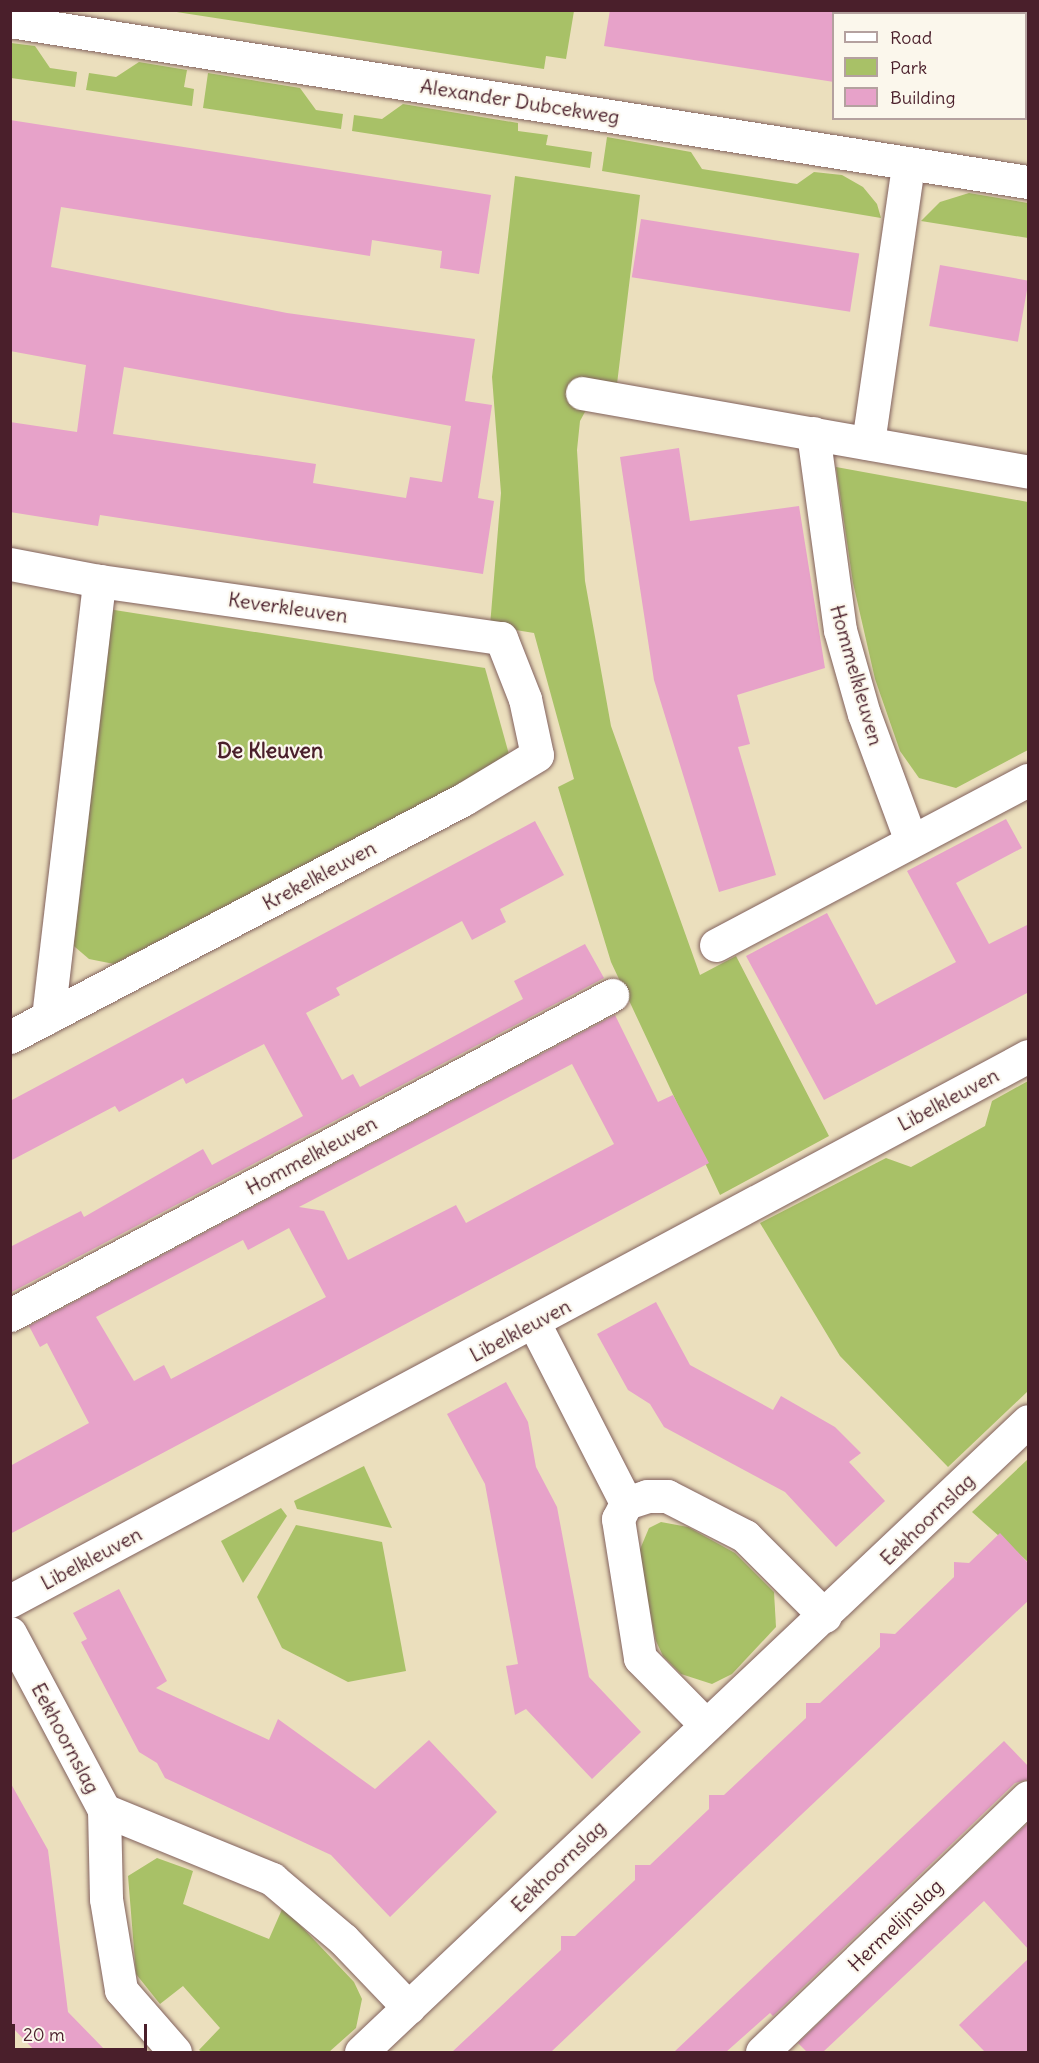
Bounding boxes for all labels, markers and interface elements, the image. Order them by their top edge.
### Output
legend [832,12,1027,120]
text: Road [890,26,932,49]
text: Park [890,56,927,79]
street label: Alexander Dubcekweg [419,73,621,129]
text: Building [890,86,955,109]
street label: Keverkleuven [227,587,349,627]
street label: Hommelkleuven [825,602,889,748]
district label: De Kleuven [217,738,323,764]
street label: Krekelkleuven [258,835,380,915]
street label: Libelkleuven [893,1062,1003,1136]
street label: Hommelkleuven [241,1110,381,1200]
street label: Libelkleuven [465,1293,575,1367]
street label: Eekhoornslag [875,1468,979,1570]
street label: Libelkleuven [36,1521,146,1595]
street label: Eekhoornslag [27,1679,105,1797]
street label: Eekhoornslag [506,1815,610,1917]
street label: Hermelijnslag [843,1874,947,1976]
scale bar [15,2012,150,2050]
text: 20 m [23,2023,65,2046]

